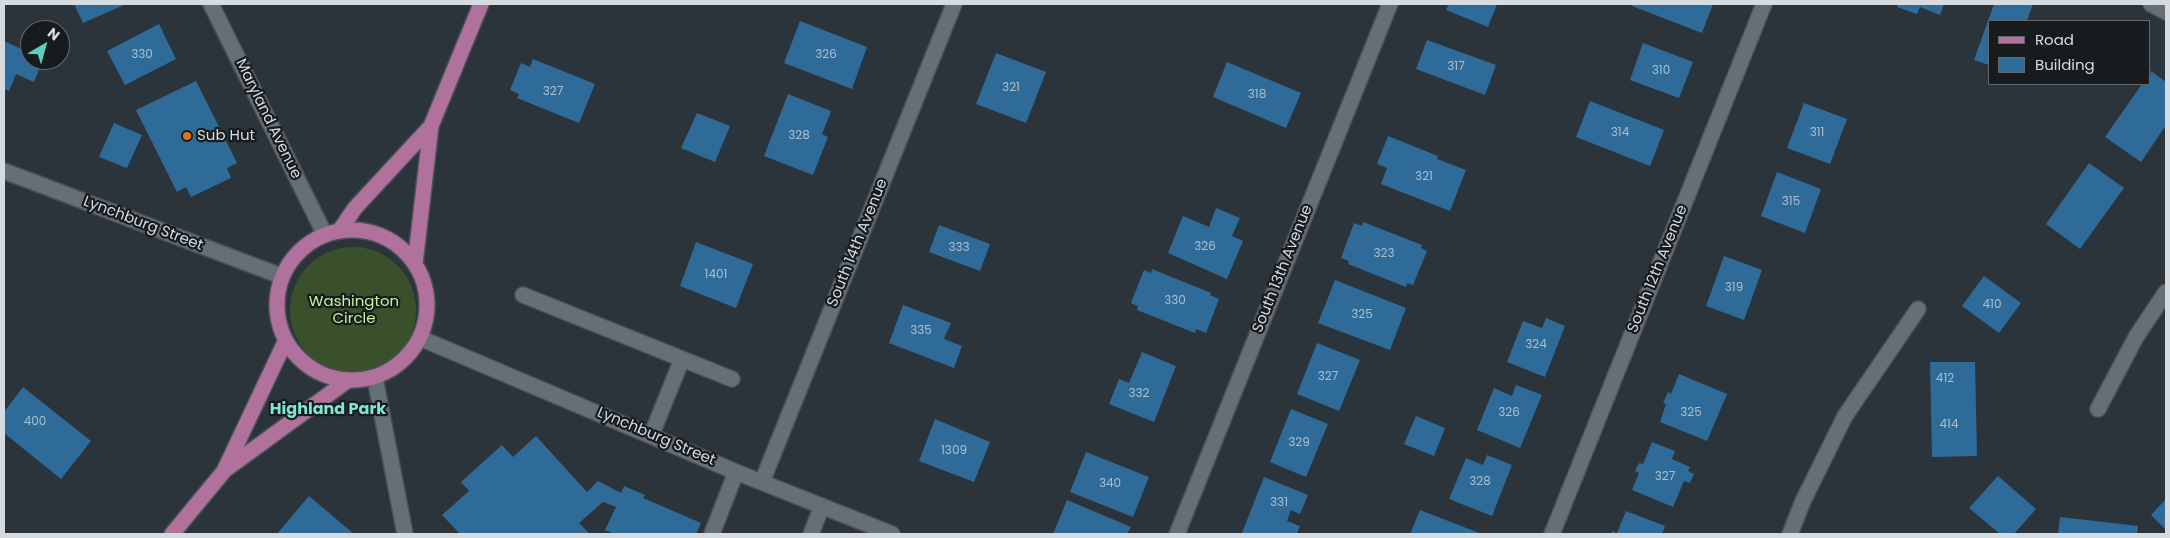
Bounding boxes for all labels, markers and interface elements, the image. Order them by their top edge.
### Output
north arrow [20,20,70,70]
legend [1988,20,2150,85]
text: N [43,23,64,45]
text: Road [2035,29,2074,50]
house number: 330 [131,48,153,62]
house number: 326 [815,48,837,62]
text: Building [2035,54,2095,75]
street label: Maryland Avenue [231,56,305,182]
house number: 317 [1447,60,1465,74]
house number: 310 [1652,64,1670,78]
house number: 321 [1002,81,1020,95]
house number: 327 [543,85,563,99]
house number: 318 [1248,88,1266,102]
house number: 314 [1611,126,1629,140]
house number: 311 [1810,126,1824,140]
place label: Sub Hut [197,127,255,145]
house number: 328 [788,129,810,143]
marker: Sub Hut [181,130,193,142]
house number: 321 [1415,170,1433,184]
street label: South 14th Avenue [824,176,892,310]
street label: Lynchburg Street [81,193,205,255]
house number: 315 [1782,195,1800,209]
street label: South 13th Avenue [1249,203,1317,335]
street label: South 12th Avenue [1624,203,1692,335]
house number: 326 [1194,240,1216,254]
house number: 333 [948,241,970,255]
house number: 323 [1373,247,1395,261]
house number: 1401 [705,268,727,282]
house number: 319 [1725,281,1743,295]
park label: Washington Circle [309,293,399,328]
house number: 330 [1164,294,1186,308]
house number: 410 [1983,298,2001,312]
house number: 325 [1351,308,1373,322]
house number: 335 [910,324,932,338]
house number: 324 [1525,338,1547,352]
house number: 327 [1318,370,1338,384]
house number: 412 [1936,372,1954,386]
house number: 332 [1128,387,1150,401]
district label: Highland Park [270,400,386,420]
street label: Lynchburg Street [594,404,718,470]
house number: 326 [1498,406,1520,420]
house number: 325 [1680,406,1702,420]
house number: 400 [24,415,46,429]
house number: 414 [1940,418,1958,432]
house number: 329 [1288,436,1310,450]
house number: 1309 [941,444,967,458]
house number: 327 [1655,470,1675,484]
house number: 328 [1469,475,1491,489]
house number: 340 [1099,477,1121,491]
house number: 331 [1270,496,1288,510]

